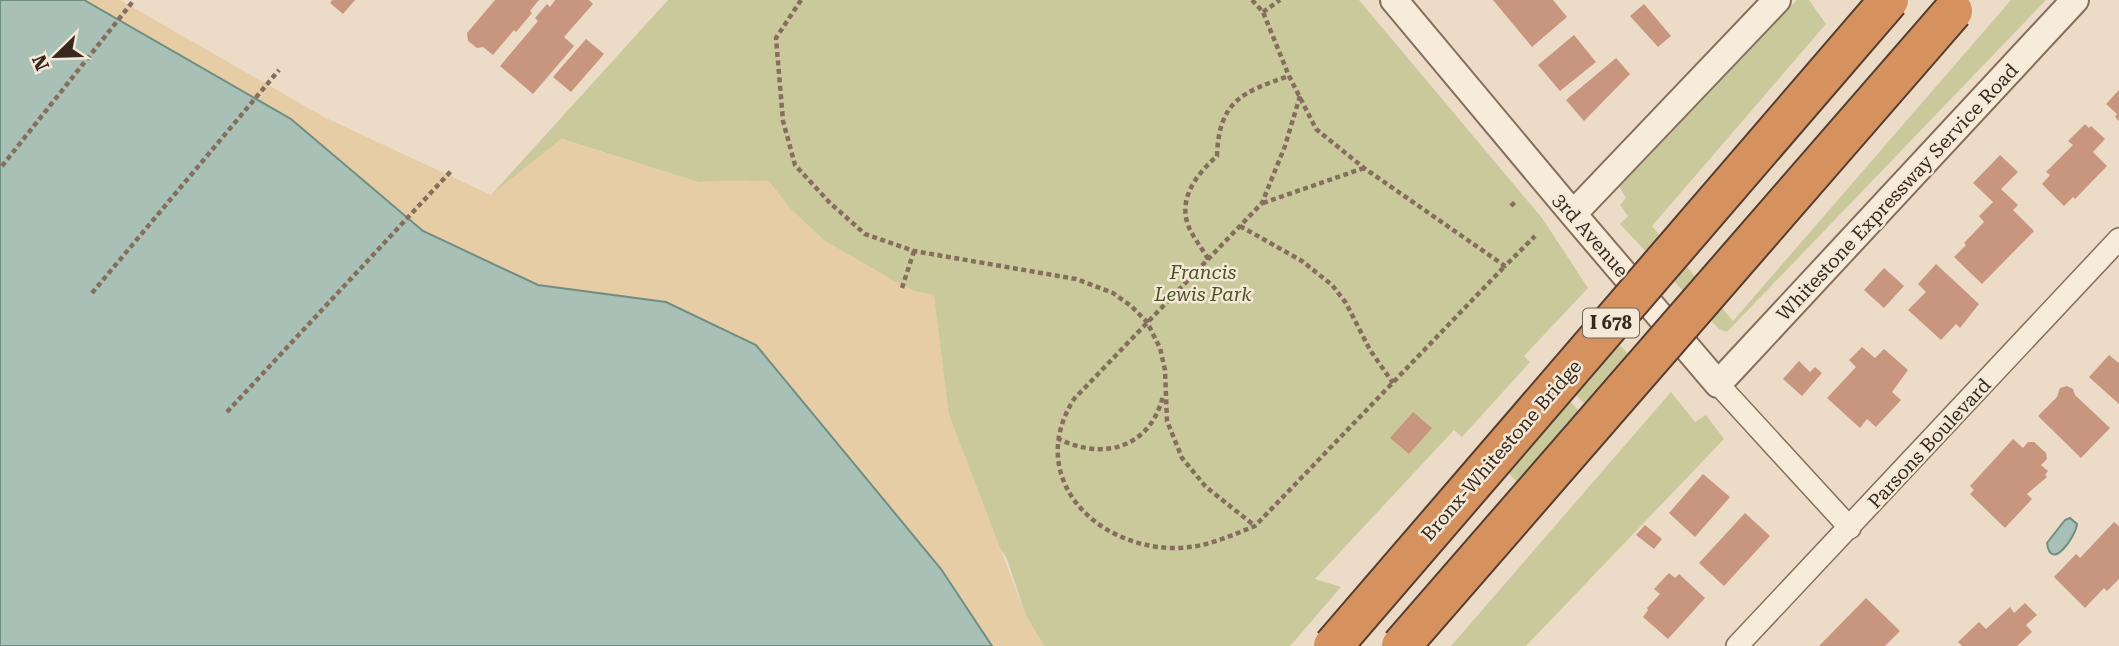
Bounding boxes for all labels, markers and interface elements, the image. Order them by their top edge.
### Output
north arrow [21,21,91,91]
text: N [27,51,54,74]
street label: Whitestone Expressway Service Road [1772,59,2023,326]
street label: 3rd Avenue [1548,189,1633,282]
park label: Francis Lewis Park [1154,261,1252,306]
road number: I 678 [1583,309,1639,338]
street label: Bronx-Whitestone Bridge [1416,355,1586,546]
street label: Parsons Boulevard [1863,373,1996,513]

